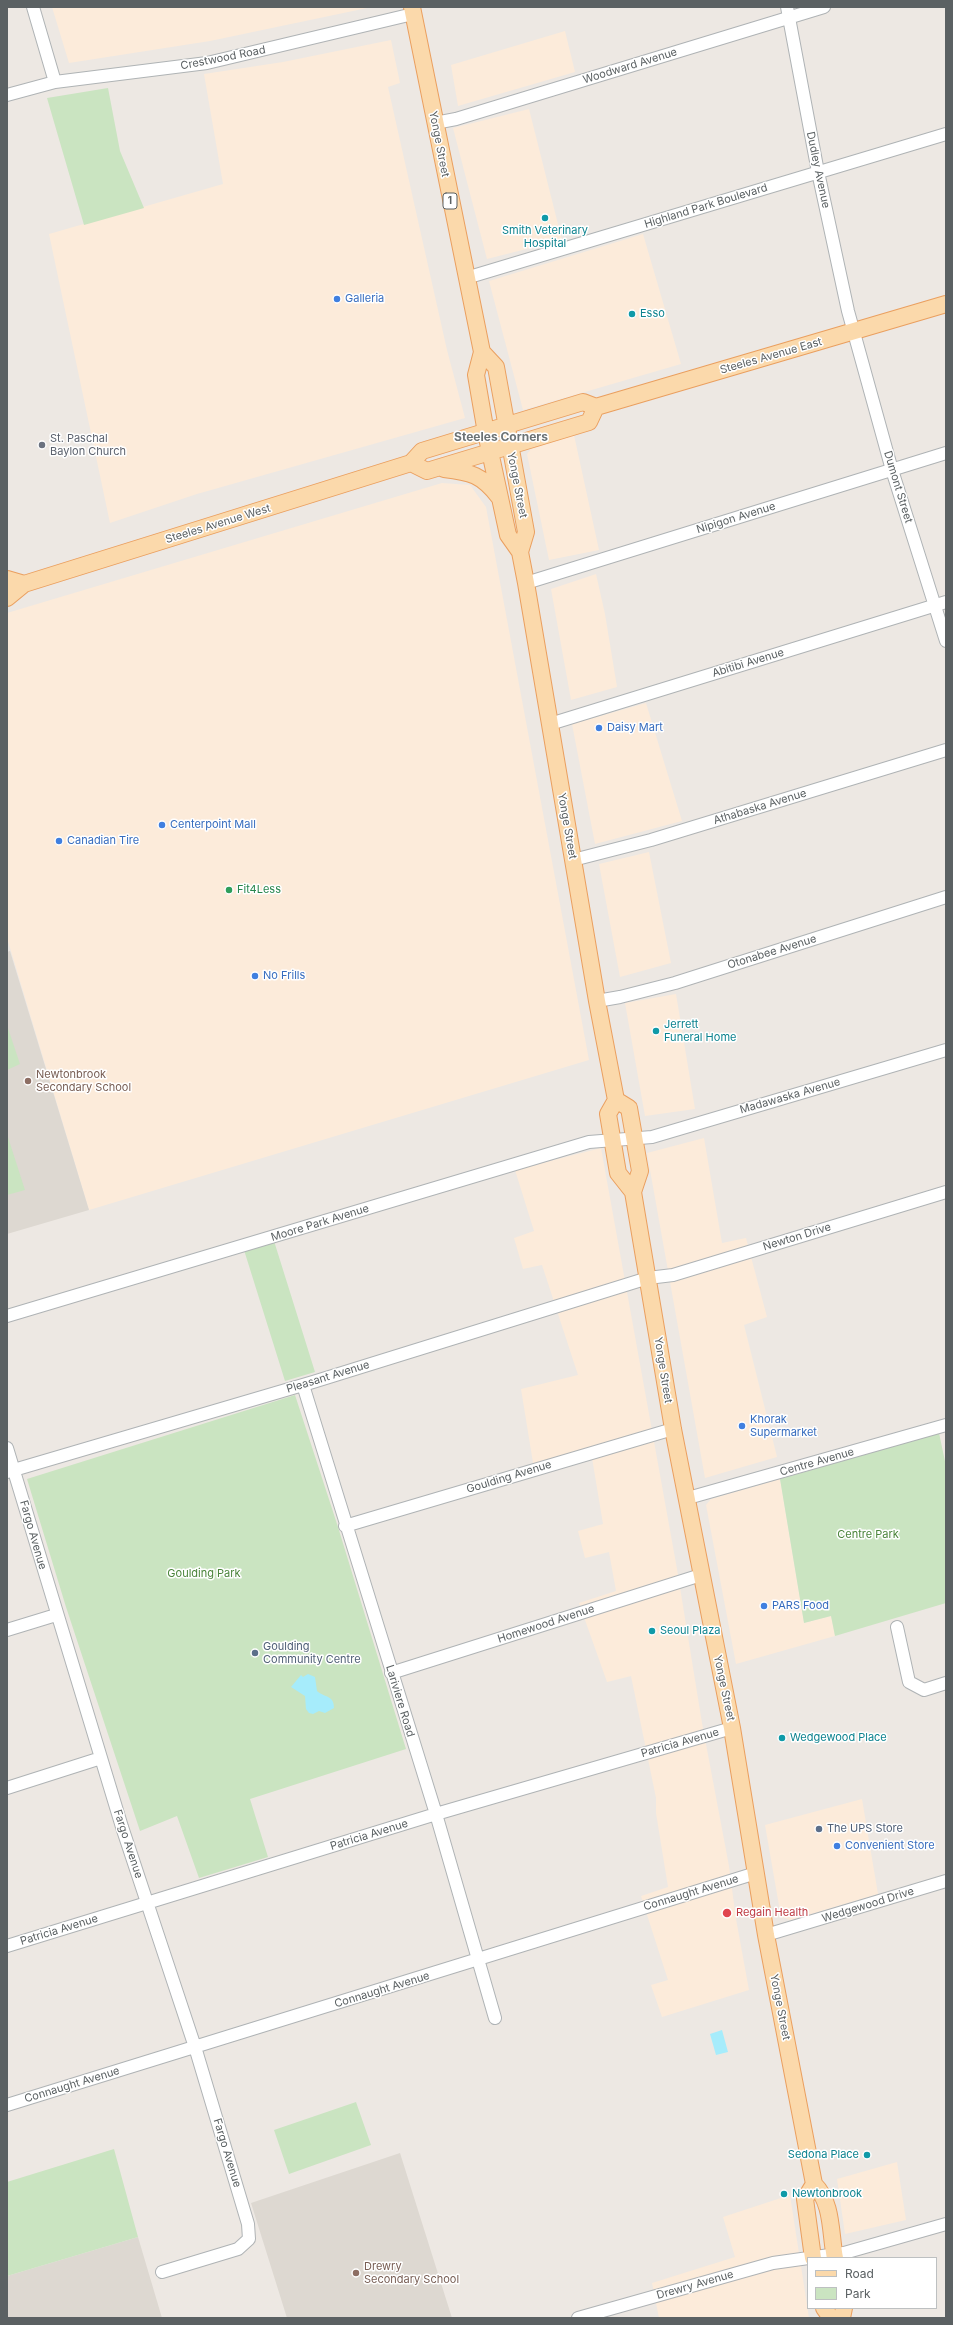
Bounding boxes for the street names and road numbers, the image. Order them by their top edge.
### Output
street label: Crestwood Road [179,43,267,73]
street label: Woodward Avenue [581,45,679,87]
street label: Yonge Street [426,110,452,178]
street label: Dudley Avenue [803,131,833,209]
street label: Highland Park Boulevard [643,181,769,231]
road number: 1 [443,193,457,209]
street label: Steeles Avenue East [719,335,823,377]
street label: Dumont Street [881,449,915,525]
street label: Yonge Street [504,451,530,519]
street label: Nipigon Avenue [695,500,777,536]
street label: Steeles Avenue West [164,502,272,546]
street label: Abitibi Avenue [711,646,785,680]
street label: Athabaska Avenue [712,787,808,827]
street label: Yonge Street [555,792,579,860]
street label: Otonabee Avenue [726,932,818,972]
street label: Madawaska Avenue [738,1075,842,1117]
street label: Moore Park Avenue [269,1202,371,1244]
street label: Newton Drive [761,1220,833,1254]
street label: Yonge Street [651,1336,675,1404]
street label: Pleasant Avenue [285,1358,371,1396]
street label: Centre Avenue [778,1445,856,1479]
street label: Goulding Avenue [465,1458,553,1496]
street label: Fargo Avenue [17,1499,49,1571]
street label: Homewood Avenue [496,1602,596,1646]
street label: Yonge Street [711,1654,737,1722]
street label: Lariviere Road [383,1663,417,1739]
street label: Patricia Avenue [639,1726,721,1760]
street label: Fargo Avenue [111,1808,145,1880]
street label: Patricia Avenue [329,1817,409,1853]
street label: Connaught Avenue [642,1872,740,1914]
street label: Wedgewood Drive [820,1885,916,1925]
street label: Patricia Avenue [19,1912,99,1948]
street label: Connaught Avenue [333,1969,431,2011]
street label: Yonge Street [767,1973,793,2041]
street label: Connaught Avenue [23,2064,121,2106]
street label: Fargo Avenue [210,2117,244,2189]
street label: Drewry Avenue [655,2268,735,2302]

